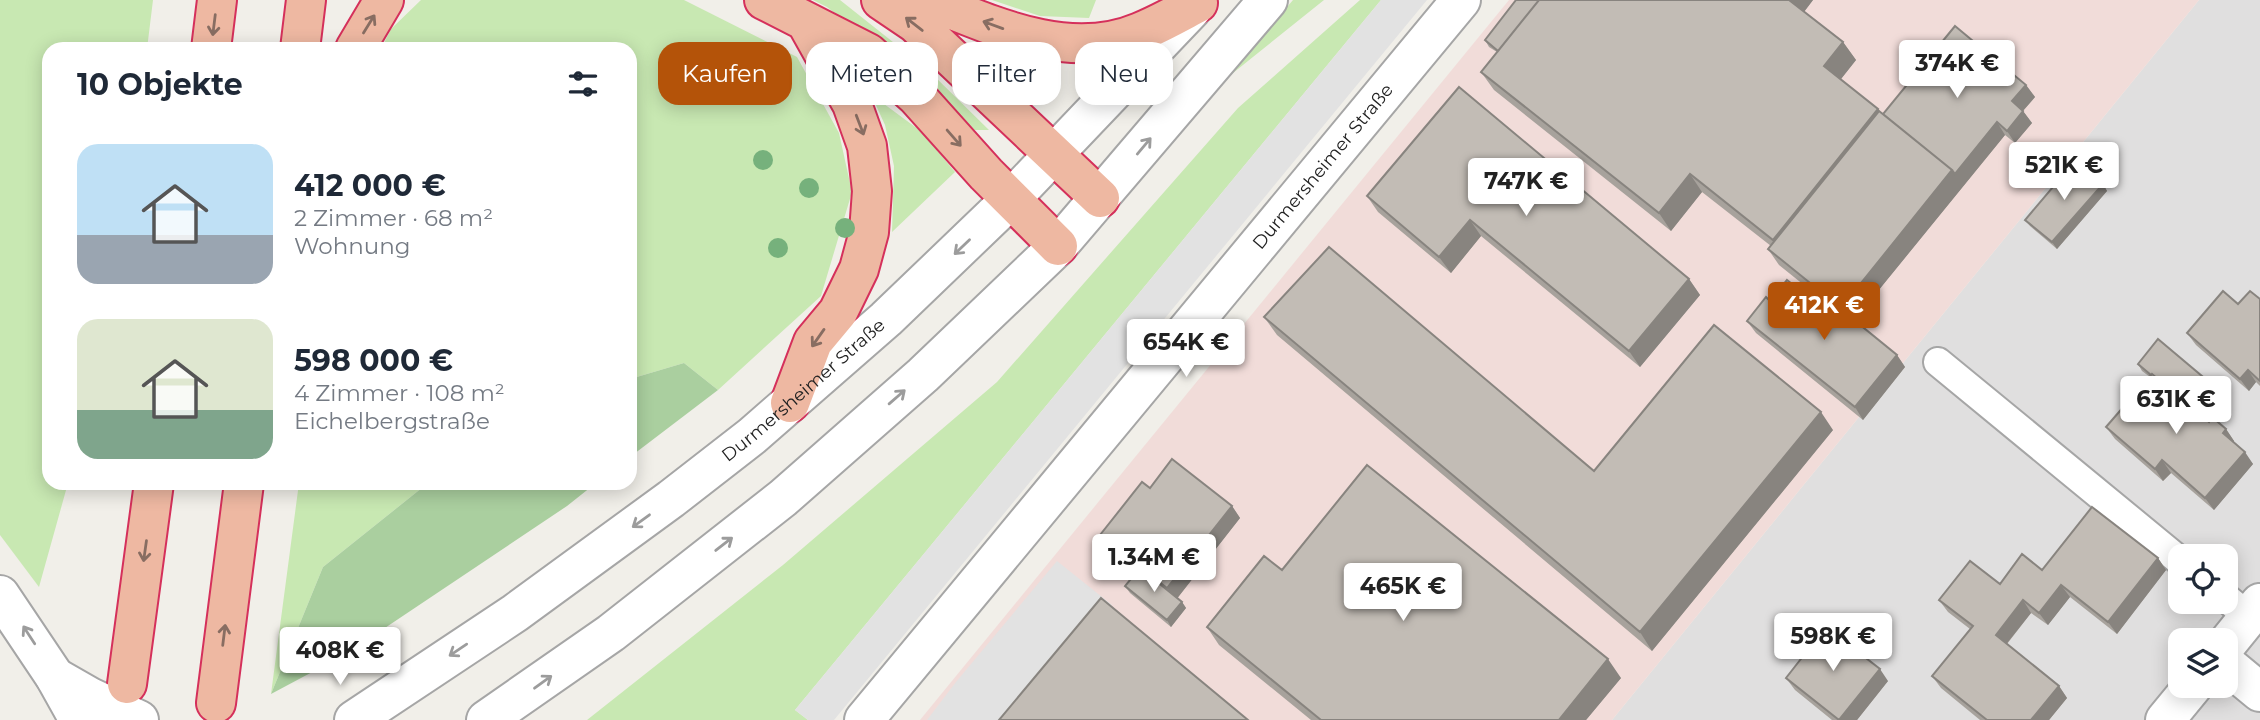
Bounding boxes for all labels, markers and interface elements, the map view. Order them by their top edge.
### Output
one-way arrow [207,13,220,35]
one-way arrow [362,15,376,35]
one-way arrow [905,16,924,31]
one-way arrow [982,18,1004,30]
pin: 374K € [1900,41,2014,100]
chip: Kaufen [658,42,792,105]
chip: Mieten [806,42,938,105]
chip: Filter [952,42,1061,105]
chip: Neu [1075,42,1173,105]
text: 374K € [1915,49,1999,77]
icon: filters [564,65,602,103]
text: 10 Objekte [77,66,243,103]
street label: Durmersheimer Straße [1248,79,1398,254]
one-way arrow [855,114,867,136]
one-way arrow [946,129,962,147]
one-way arrow [1136,137,1152,155]
pin: 521K € [2007,142,2121,202]
text: 521K € [2025,151,2103,179]
pin: 747K € [1469,158,1583,218]
text: 412 000 € [294,167,446,204]
text: 747K € [1484,167,1568,195]
icon: home [133,172,217,256]
text: 2 Zimmer · 68 m² [294,204,493,232]
text: Wohnung [294,232,411,260]
one-way arrow [954,238,971,255]
pin: 412K € [1767,282,1881,342]
text: 412K € [1784,291,1864,319]
street label: Durmersheimer Straße [717,314,890,466]
pin: 654K € [1129,320,1243,379]
one-way arrow [811,328,825,347]
text: 654K € [1143,328,1229,356]
text: 598 000 € [294,342,453,379]
icon: home [133,347,217,431]
pin: 631K € [2119,376,2233,436]
text: 4 Zimmer · 108 m² [294,379,505,407]
text: 631K € [2136,385,2216,413]
one-way arrow [888,389,906,405]
text: Eichelbergstraße [294,407,490,435]
one-way arrow [632,514,651,528]
pin: 1.34M € [1089,534,1219,594]
one-way arrow [714,537,733,552]
one-way arrow [138,539,151,562]
text: 1.34M € [1108,543,1200,571]
map controls [2168,544,2238,698]
button: locate [2168,544,2238,614]
pin: 465K € [1346,564,1460,623]
text: 465K € [1360,572,1446,600]
pin: 598K € [1776,614,1890,673]
text: 598K € [1790,622,1876,650]
one-way arrow [218,624,231,647]
one-way arrow [21,626,36,645]
pin: 408K € [283,628,397,687]
button: layers [2168,628,2238,698]
text: 408K € [296,636,384,664]
one-way arrow [448,644,468,658]
one-way arrow [533,675,552,689]

